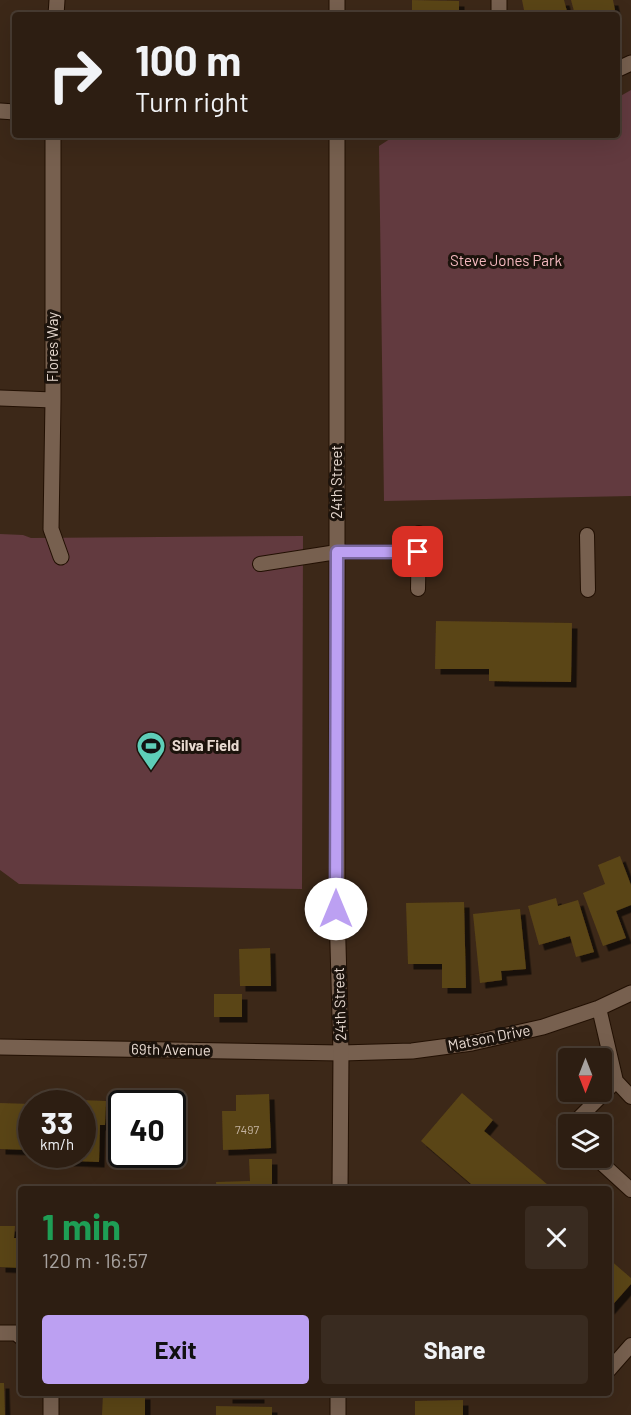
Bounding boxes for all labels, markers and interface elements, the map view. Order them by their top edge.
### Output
text: 100 m [135,34,241,84]
icon: right [36,36,114,114]
text: Turn right [135,85,249,117]
park label: Steve Jones Park [450,251,562,269]
street label: Flores Way [43,312,61,382]
street label: 24th Street [327,445,345,519]
pin [392,526,443,577]
icon: arrive [401,535,434,568]
sports icon: Silva Field [135,730,167,772]
place label: Silva Field [172,736,239,754]
position arrow [304,877,368,941]
street label: 24th Street [329,967,349,1041]
street label: Matson Drive [446,1020,532,1054]
street label: 69th Avenue [131,1039,211,1059]
north arrow [558,1048,612,1102]
map controls [558,1048,612,1168]
speed limit sign: 40 [108,1090,186,1168]
text: 33 [41,1104,73,1140]
button: layers [558,1114,612,1168]
house number: 7497 [235,1122,259,1136]
text: km/h [40,1135,74,1153]
text: 1 min [42,1204,121,1247]
button: close [525,1206,588,1269]
text: 120 m · 16:57 [42,1248,148,1272]
button: Exit [42,1315,309,1384]
button: Share [321,1315,588,1384]

